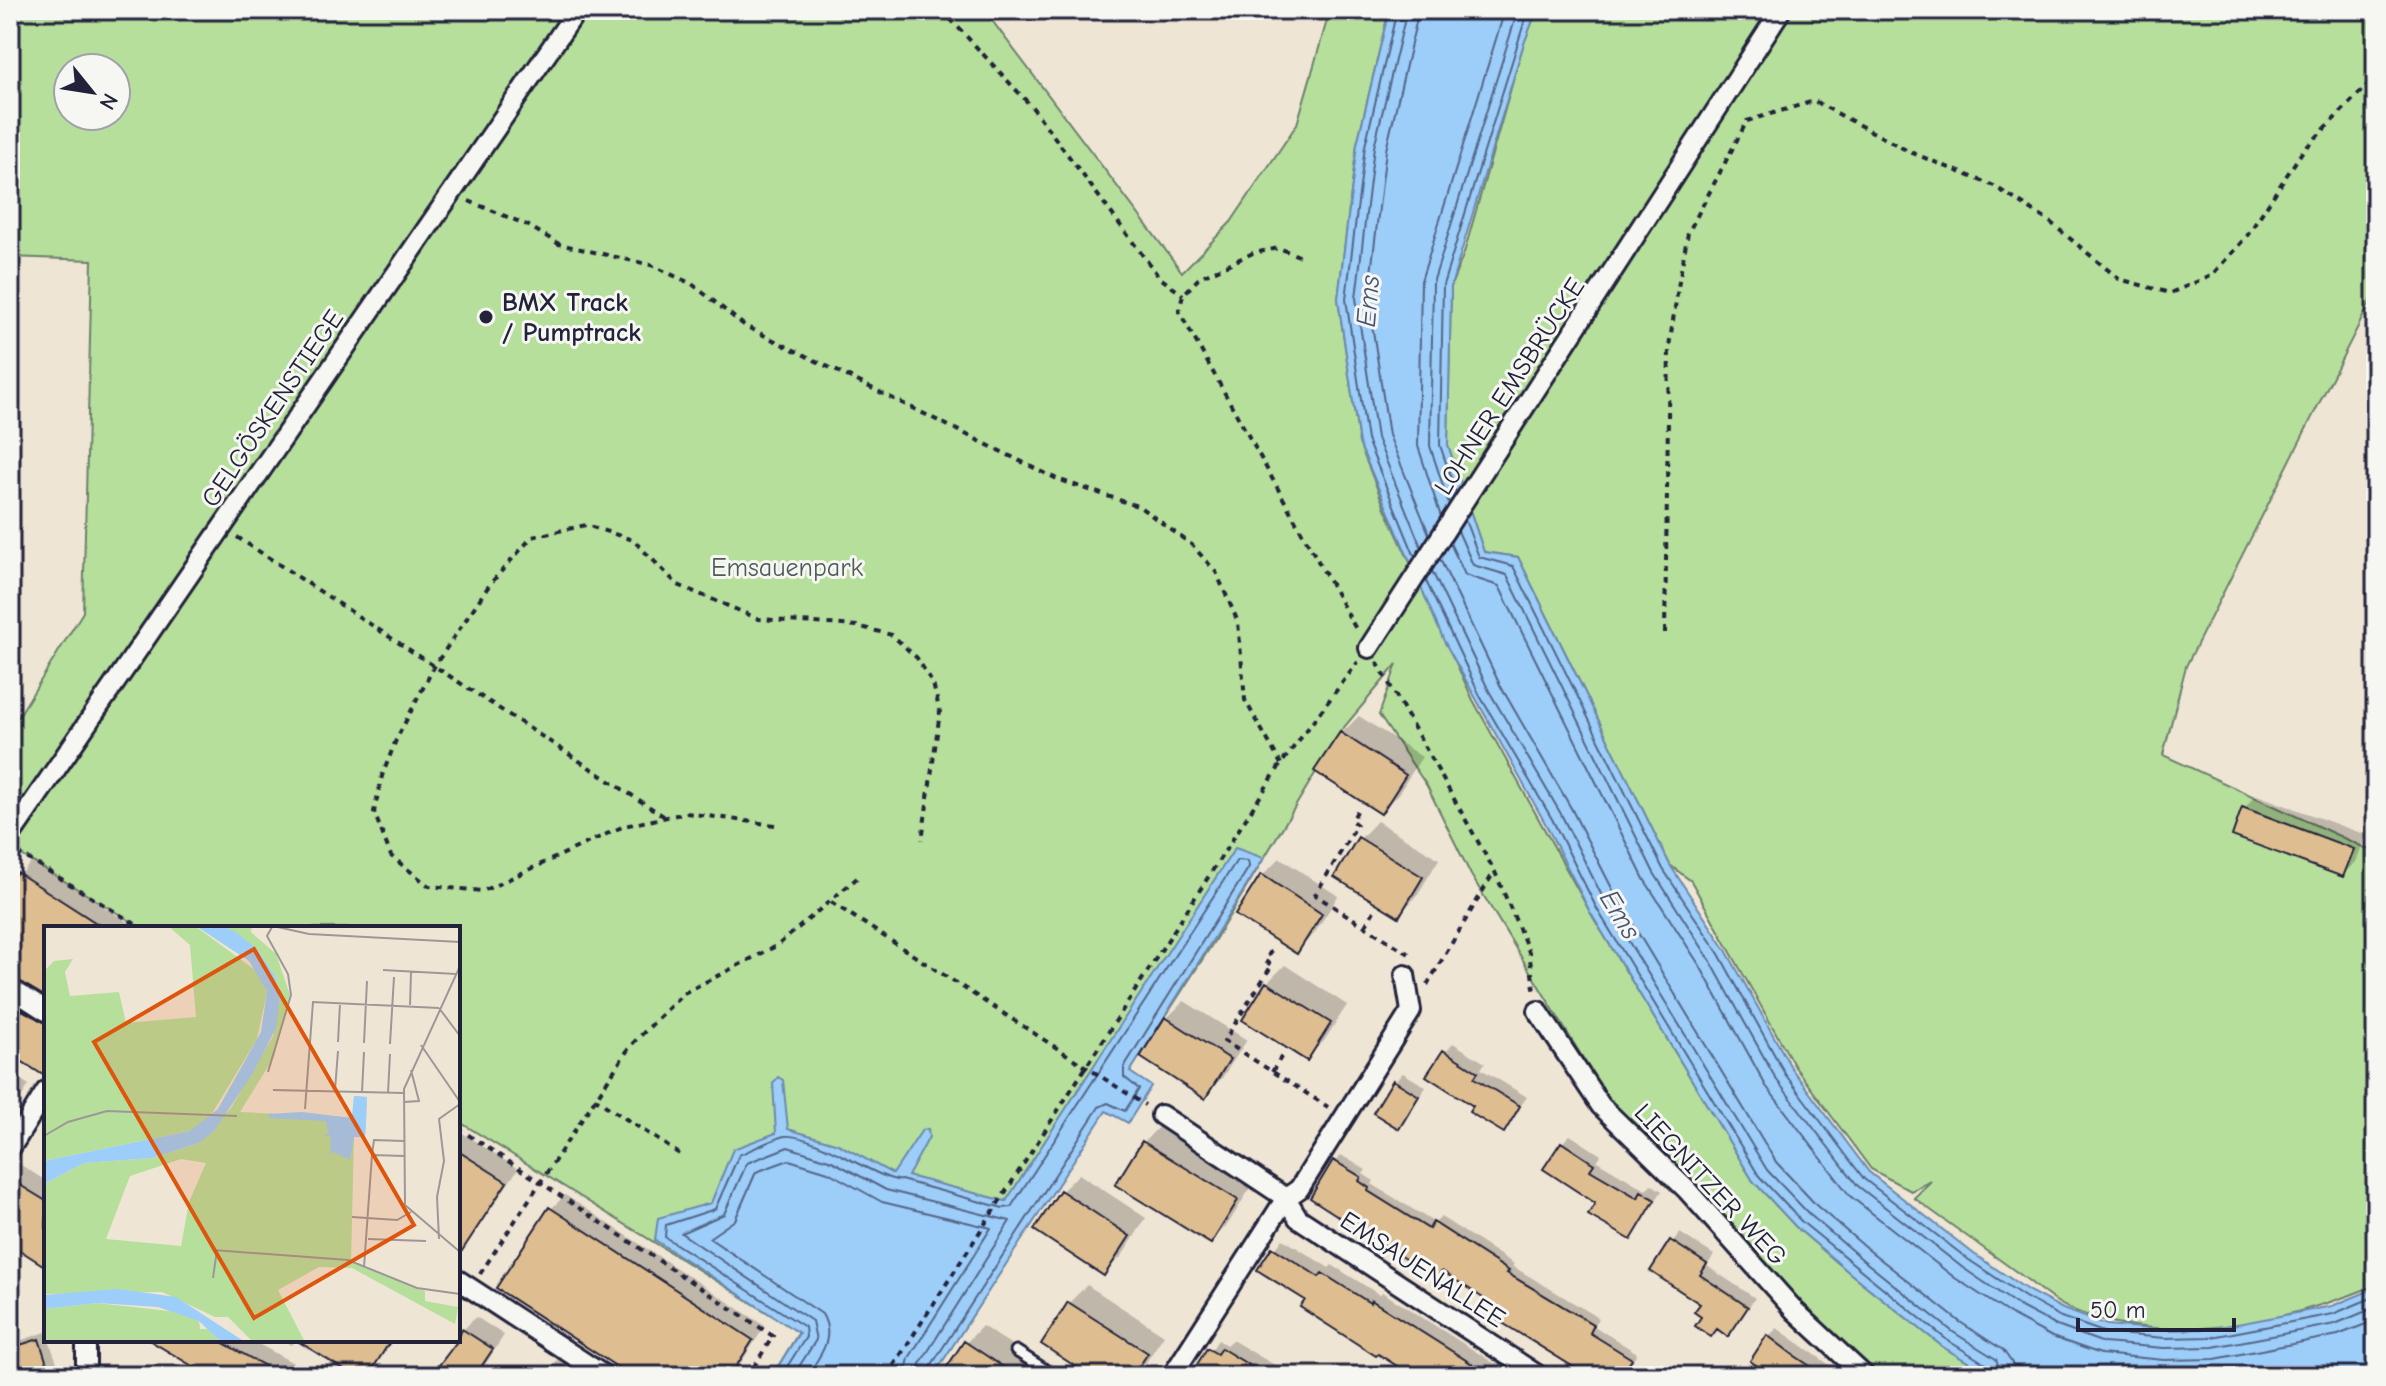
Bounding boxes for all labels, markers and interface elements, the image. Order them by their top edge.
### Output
north arrow [52,52,132,132]
text: N [94,89,123,114]
street label: LOHNER EMSBRÜCKE [1429,273,1591,501]
water label: Ems [1350,274,1386,328]
place label: BMX Track / Pumptrack [502,288,641,348]
street label: GELGÖSKENSTIEGE [196,304,350,513]
marker: BMX Track / Pumptrack [477,308,495,326]
park label: Emsauenpark [711,553,863,583]
water label: Ems [1593,884,1647,945]
inset map [44,926,460,1342]
street label: LIEGNITZER WEG [1628,1098,1793,1272]
street label: EMSAUENALLEE [1335,1205,1510,1334]
scale bar [2078,1282,2234,1332]
text: 50 m [2090,1296,2146,1324]

